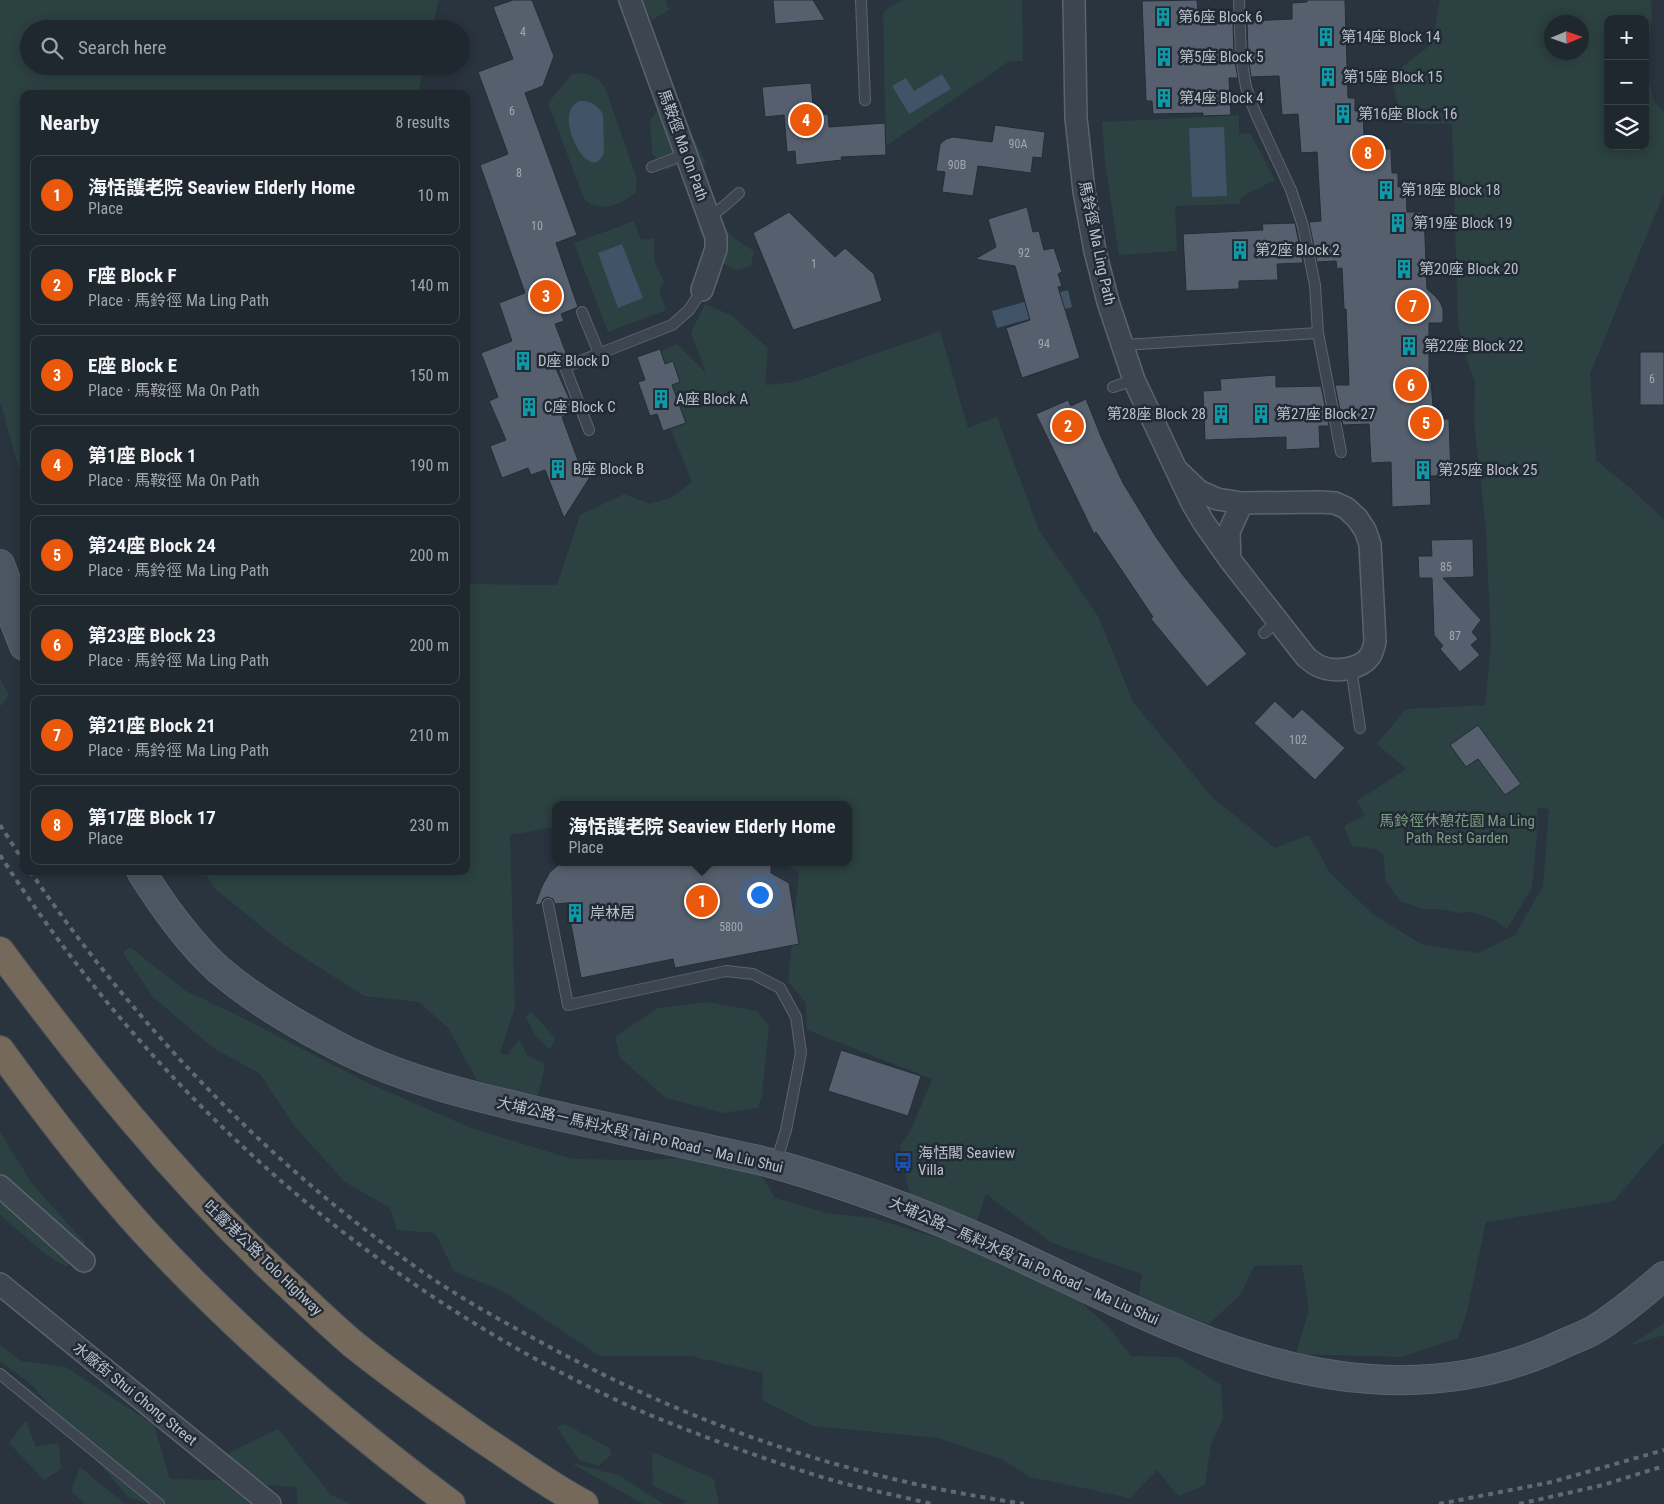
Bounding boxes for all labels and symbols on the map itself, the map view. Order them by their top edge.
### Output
building icon: 第6座 Block 6 [1152,6,1174,28]
place label: 第6座 Block 6 [1178,8,1263,26]
north arrow [1544,15,1589,60]
house number: 4 [520,25,526,39]
building icon: 第14座 Block 14 [1315,26,1337,48]
place label: 第14座 Block 14 [1341,28,1440,46]
building icon: 第5座 Block 5 [1153,46,1175,68]
place label: 第5座 Block 5 [1179,48,1264,66]
building icon: 第15座 Block 15 [1317,66,1339,88]
place label: 第15座 Block 15 [1343,68,1442,86]
street label: 馬鞍徑 Ma On Path [654,87,712,203]
building icon: 第4座 Block 4 [1153,87,1175,109]
place label: 第4座 Block 4 [1179,89,1264,107]
pin: 4 [790,101,822,139]
building icon: 第16座 Block 16 [1332,103,1354,125]
house number: 6 [509,104,515,118]
place label: 第16座 Block 16 [1358,105,1457,123]
pin: 8 [1352,134,1384,172]
house number: 90A [1009,137,1027,151]
house number: 90B [948,158,966,172]
house number: 8 [516,166,522,180]
street label: 馬鈴徑 Ma Ling Path [1075,179,1119,307]
building icon: 第18座 Block 18 [1375,179,1397,201]
place label: 第18座 Block 18 [1401,181,1500,199]
building icon: 第19座 Block 19 [1387,212,1409,234]
place label: 第19座 Block 19 [1413,214,1512,232]
house number: 10 [531,219,543,233]
building icon: 第2座 Block 2 [1229,239,1251,261]
place label: 第2座 Block 2 [1255,241,1340,259]
house number: 92 [1018,246,1030,260]
house number: 1 [811,257,817,271]
building icon: 第20座 Block 20 [1393,258,1415,280]
place label: 第20座 Block 20 [1419,260,1518,278]
pin: 3 [530,277,562,315]
pin: 7 [1397,287,1429,325]
building icon: 第22座 Block 22 [1398,335,1420,357]
house number: 94 [1038,337,1050,351]
place label: 第22座 Block 22 [1424,337,1523,355]
building icon: D座 Block D [512,350,534,372]
place label: D座 Block D [538,352,610,370]
pin: 6 [1395,366,1427,404]
house number: 6 [1649,372,1655,386]
building icon: A座 Block A [650,388,672,410]
place label: A座 Block A [676,390,748,408]
building icon: C座 Block C [518,396,540,418]
place label: C座 Block C [544,398,616,416]
building icon: 第28座 Block 28 [1210,403,1232,425]
building icon: 第27座 Block 27 [1250,403,1272,425]
pin: 5 [1410,404,1442,442]
place label: 第28座 Block 28 [1107,405,1206,423]
place label: 第27座 Block 27 [1276,405,1375,423]
pin: 2 [1052,407,1084,445]
building icon: B座 Block B [547,458,569,480]
building icon: 第25座 Block 25 [1412,459,1434,481]
place label: B座 Block B [573,460,644,478]
place label: 第25座 Block 25 [1438,461,1537,479]
house number: 85 [1440,560,1452,574]
house number: 87 [1449,629,1461,643]
house number: 102 [1289,733,1307,747]
park label: 馬鈴徑休憩花園 Ma Ling Path Rest Garden [1379,812,1535,847]
pin: 1 [686,882,718,920]
your location [747,882,773,908]
building icon: 岸林居 [564,902,586,924]
place label: 岸林居 [590,904,635,922]
house number: 5800 [719,920,743,934]
street label: 大埔公路－馬料水段 Tai Po Road – Ma Liu Shui [495,1093,785,1177]
place label: 海恬閣 Seaview Villa [918,1144,1015,1179]
bus stop icon: 海恬閣 Seaview Villa [892,1151,914,1173]
street label: 大埔公路－馬料水段 Tai Po Road – Ma Liu Shui [886,1193,1162,1329]
street label: 吐露港公路 Tolo Highway [200,1197,326,1319]
street label: 水廠街 Shui Chong Street [69,1339,201,1449]

